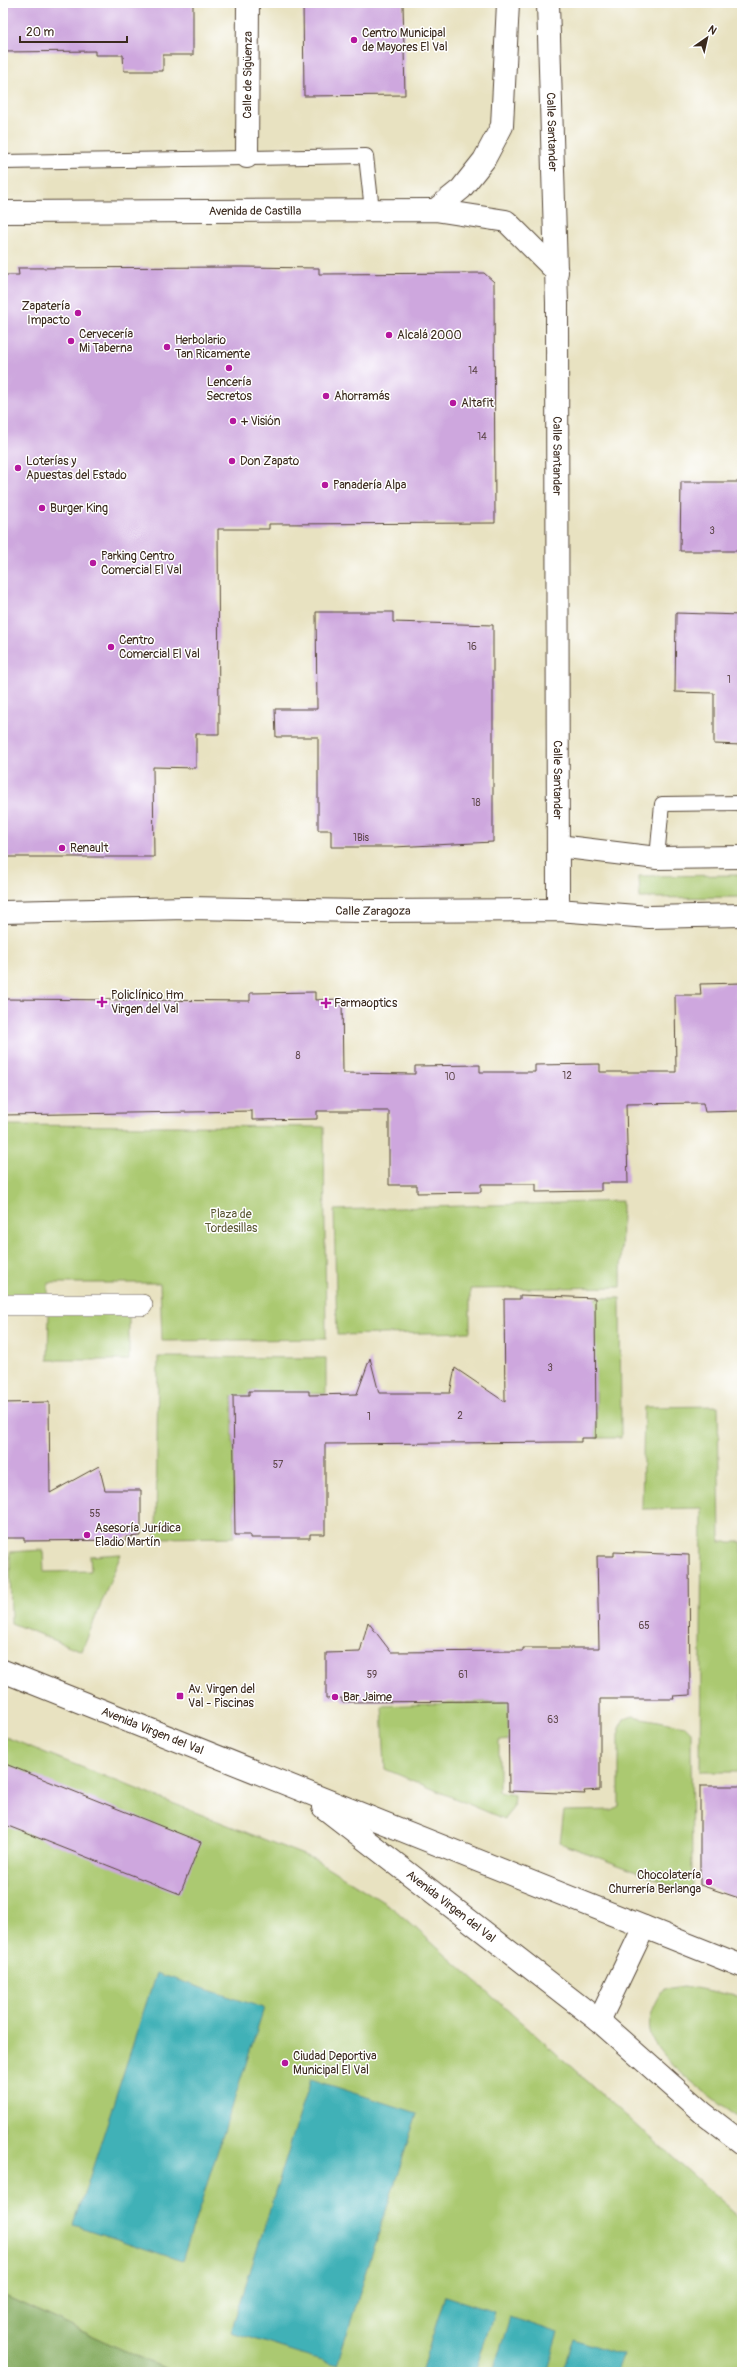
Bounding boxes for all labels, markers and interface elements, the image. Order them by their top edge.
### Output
scale bar [20,18,127,44]
north arrow [687,18,727,58]
text: N [706,23,719,38]
text: 20 m [26,25,55,40]
place label: Centro Municipal de Mayores El Val [362,26,448,55]
street label: Calle de Sigüenza [240,31,255,119]
marker: Centro Municipal de Mayores El Val [349,35,359,45]
street label: Calle Santander [543,92,561,172]
street label: Avenida de Castilla [209,203,302,219]
place label: Zapatería Impacto [21,299,71,328]
marker: Zapatería Impacto [73,308,83,318]
place label: Cervecería Mi Taberna [79,327,134,356]
place label: Alcalá 2000 [397,328,462,343]
marker: Alcalá 2000 [384,330,394,340]
place label: Herbolario Tan Ricamente [175,333,250,362]
marker: Cervecería Mi Taberna [66,336,76,346]
marker: Herbolario Tan Ricamente [162,342,172,352]
marker: Lencería Secretos [224,363,234,373]
house number: 14 [468,365,478,377]
place label: Lencería Secretos [206,375,252,404]
place label: Ahorramás [334,389,390,404]
marker: Ahorramás [321,391,331,401]
place label: Altafit [461,396,494,411]
marker: Altafit [448,398,458,408]
place label: + Visión [240,414,281,429]
marker: + Visión [228,416,238,426]
street label: Calle Santander [550,416,565,496]
house number: 14 [477,431,487,443]
place label: Loterías y Apuestas del Estado [26,454,127,483]
place label: Don Zapato [240,454,300,469]
marker: Don Zapato [227,456,237,466]
marker: Loterías y Apuestas del Estado [13,463,23,473]
place label: Panadería Alpa [333,478,407,493]
marker: Panadería Alpa [320,480,330,490]
place label: Burger King [50,501,108,516]
marker: Burger King [37,503,47,513]
house number: 3 [709,525,715,537]
place label: Parking Centro Comercial El Val [101,549,182,578]
marker: Parking Centro Comercial El Val [88,558,98,568]
place label: Centro Comercial El Val [119,633,200,662]
house number: 16 [467,641,477,653]
marker: Centro Comercial El Val [106,642,116,652]
house number: 1 [727,674,731,686]
street label: Calle Santander [550,740,565,820]
house number: 18 [472,797,480,809]
house number: 1Bis [353,832,369,844]
place label: Renault [70,841,109,856]
marker: Renault [57,843,67,853]
street label: Calle Zaragoza [335,903,411,919]
place label: Policlínico Hm Virgen del Val [111,988,184,1017]
marker: Policlínico Hm Virgen del Val [96,996,108,1008]
place label: Farmaoptics [334,996,398,1011]
marker: Farmaoptics [321,998,331,1008]
house number: 8 [295,1050,301,1062]
house number: 12 [562,1070,572,1082]
house number: 10 [445,1071,456,1083]
park label: Plaza de Tordesillas [205,1207,258,1236]
house number: 3 [547,1362,553,1374]
house number: 2 [457,1410,463,1422]
house number: 1 [367,1411,371,1423]
house number: 57 [273,1459,284,1471]
house number: 55 [90,1508,100,1520]
place label: Asesoría Jurídica Eladio Martín [95,1521,181,1550]
marker: Asesoría Jurídica Eladio Martín [82,1530,92,1540]
house number: 65 [638,1620,650,1632]
house number: 59 [367,1669,377,1681]
house number: 61 [458,1669,468,1681]
place label: Av. Virgen del Val - Piscinas [188,1682,255,1711]
place label: Bar Jaime [343,1690,392,1705]
marker: Av. Virgen del Val - Piscinas [175,1691,185,1701]
marker: Bar Jaime [330,1692,340,1702]
street label: Avenida Virgen del Val [99,1704,206,1758]
house number: 63 [547,1714,559,1726]
street label: Avenida Virgen del Val [403,1867,499,1946]
place label: Chocolatería Churrería Berlanga [608,1868,701,1897]
marker: Chocolatería Churrería Berlanga [704,1877,714,1887]
place label: Ciudad Deportiva Municipal El Val [293,2049,377,2078]
marker: Ciudad Deportiva Municipal El Val [280,2058,290,2068]

